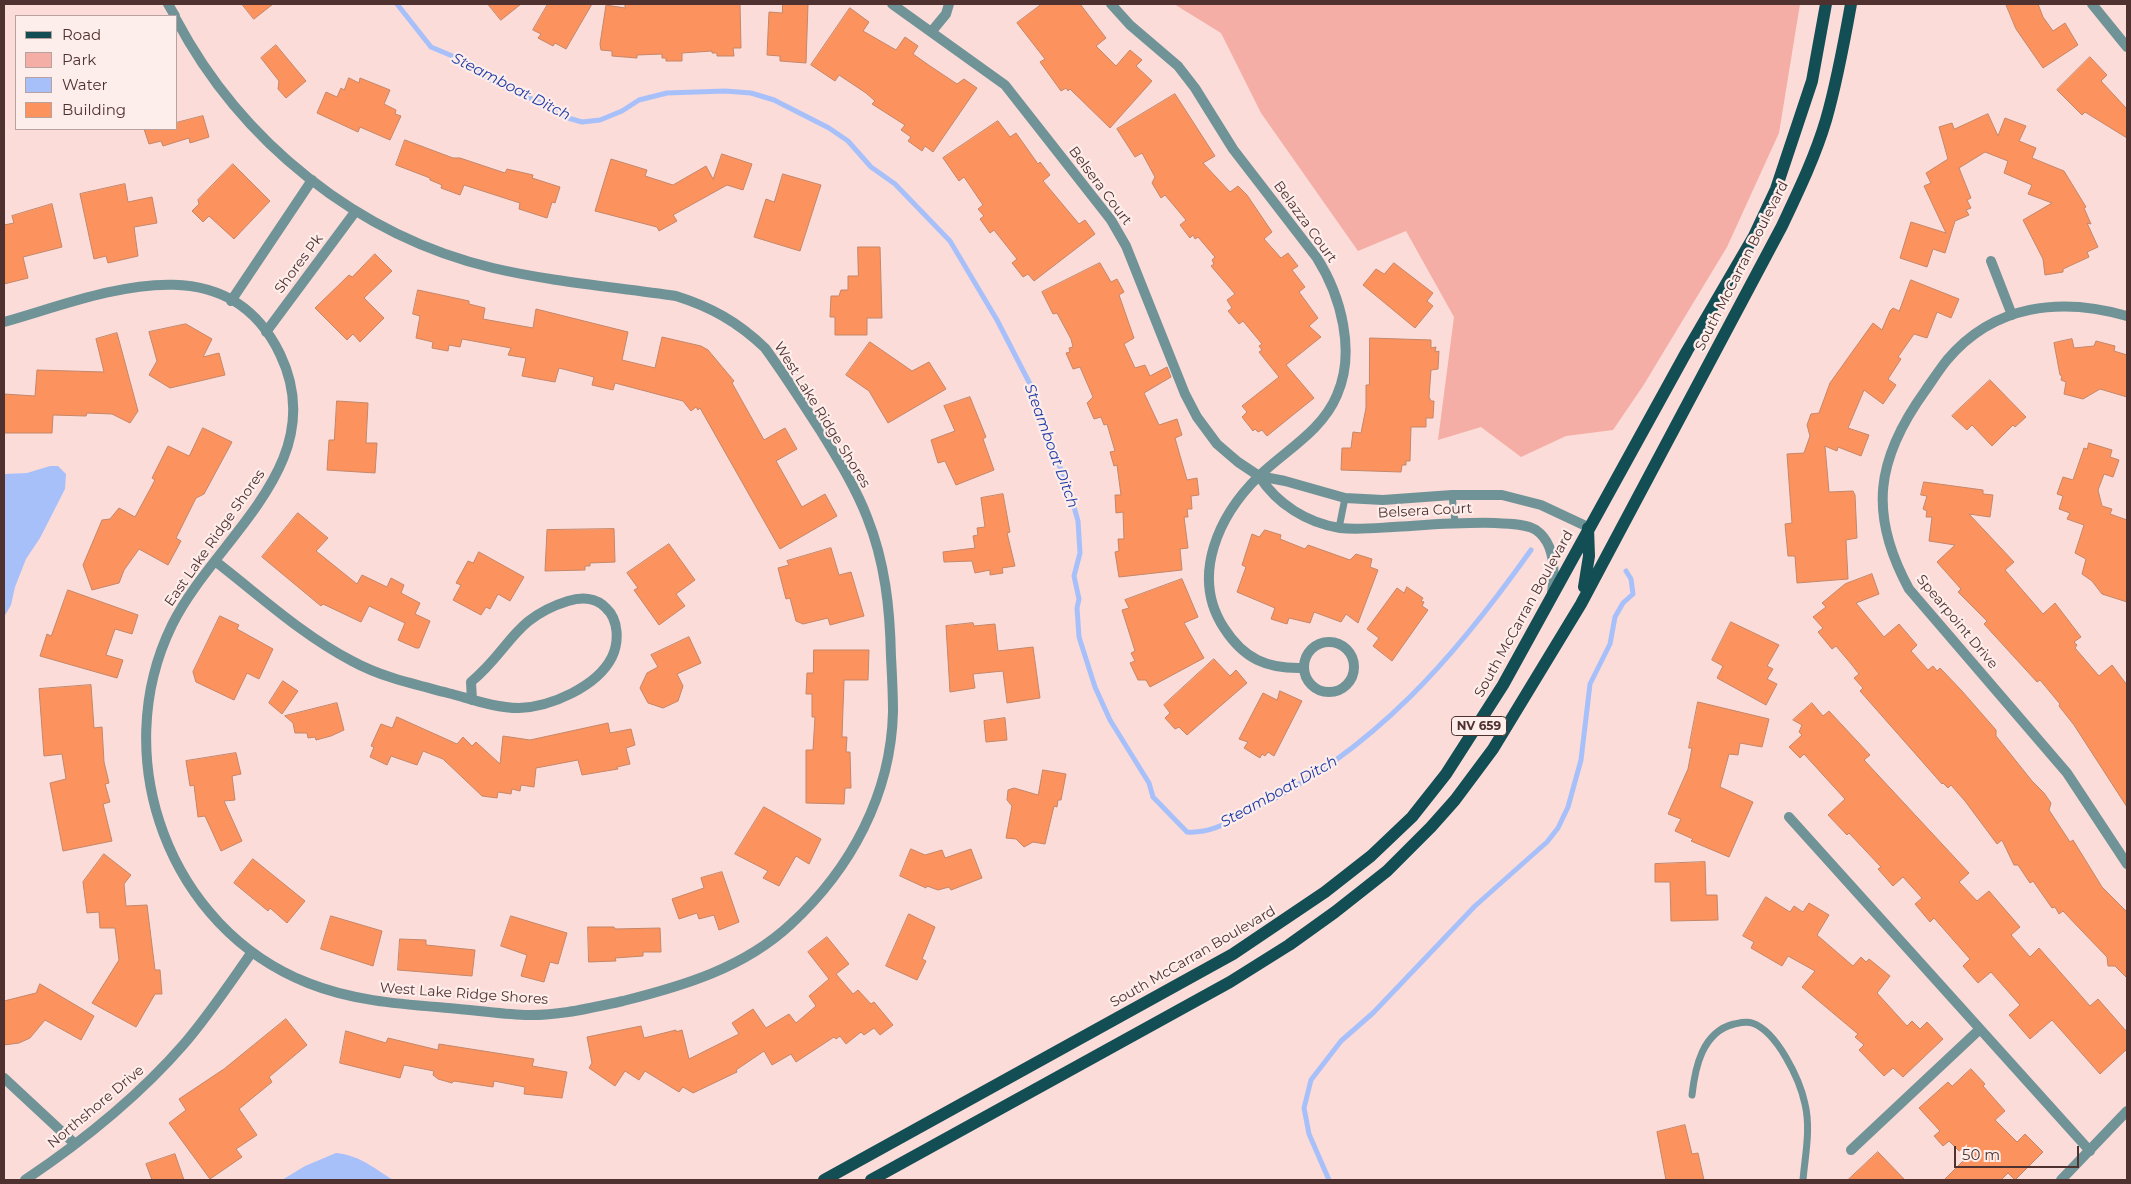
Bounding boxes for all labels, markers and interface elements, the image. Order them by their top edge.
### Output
legend [15,15,178,130]
text: Road [62,25,101,44]
water label: Steamboat Ditch [449,49,573,125]
text: Park [62,50,96,69]
text: Water [62,75,108,94]
text: Building [62,100,126,119]
street label: Belsera Court [1065,143,1135,229]
street label: Belazza Court [1270,178,1340,266]
street label: South McCarran Boulevard [1692,178,1792,354]
street label: Shores Pk [271,231,327,297]
street label: West Lake Ridge Shores [770,339,874,491]
water label: Steamboat Ditch [1020,382,1082,510]
street label: East Lake Ridge Shores [161,466,269,610]
street label: Belsera Court [1377,500,1473,522]
street label: South McCarran Boulevard [1471,528,1577,700]
street label: Spearpoint Drive [1913,572,2001,672]
road number: NV 659 [1452,716,1506,736]
water label: Steamboat Ditch [1217,752,1341,832]
street label: South McCarran Boulevard [1107,903,1279,1011]
street label: West Lake Ridge Shores [379,980,549,1008]
street label: Northshore Drive [44,1062,148,1152]
scale bar [1956,1136,2081,1168]
text: 50 m [1962,1145,2000,1164]

